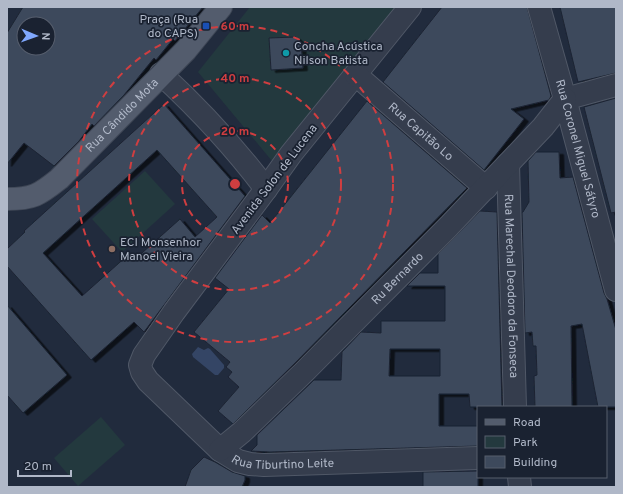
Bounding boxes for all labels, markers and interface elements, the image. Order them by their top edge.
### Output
place label: Praça (Rua do CAPS) [139,12,198,42]
north arrow [16,16,56,56]
text: 60 m [221,19,249,35]
marker: Praça (Rua do CAPS) [201,21,211,31]
text: N [38,32,52,41]
place label: Concha Acústica Nilson Batista [294,39,383,69]
marker: Concha Acústica Nilson Batista [281,48,291,58]
text: 40 m [220,71,250,87]
street label: Rua Cândido Mota [83,75,163,156]
street label: Rua Coronel Miguel Sátyro [551,78,604,220]
street label: Rua Capitão Lo [384,99,457,165]
street label: Avenida Solon de Lucena [228,121,322,238]
text: 20 m [221,124,249,140]
centre of rings [228,177,242,191]
street label: Rua Marechal Deodoro da Fonseca [500,194,521,378]
place label: ECI Monsenhor Manoel Vieira [120,235,201,265]
marker: ECI Monsenhor Manoel Vieira [107,244,117,254]
street label: Ru Bernardo [368,249,428,308]
legend [477,406,607,478]
text: Road [513,415,541,431]
text: Park [513,435,538,451]
scale bar [18,452,71,478]
street label: Rua Tiburtino Leite [228,452,334,474]
text: Building [513,455,557,471]
text: 20 m [24,459,52,475]

